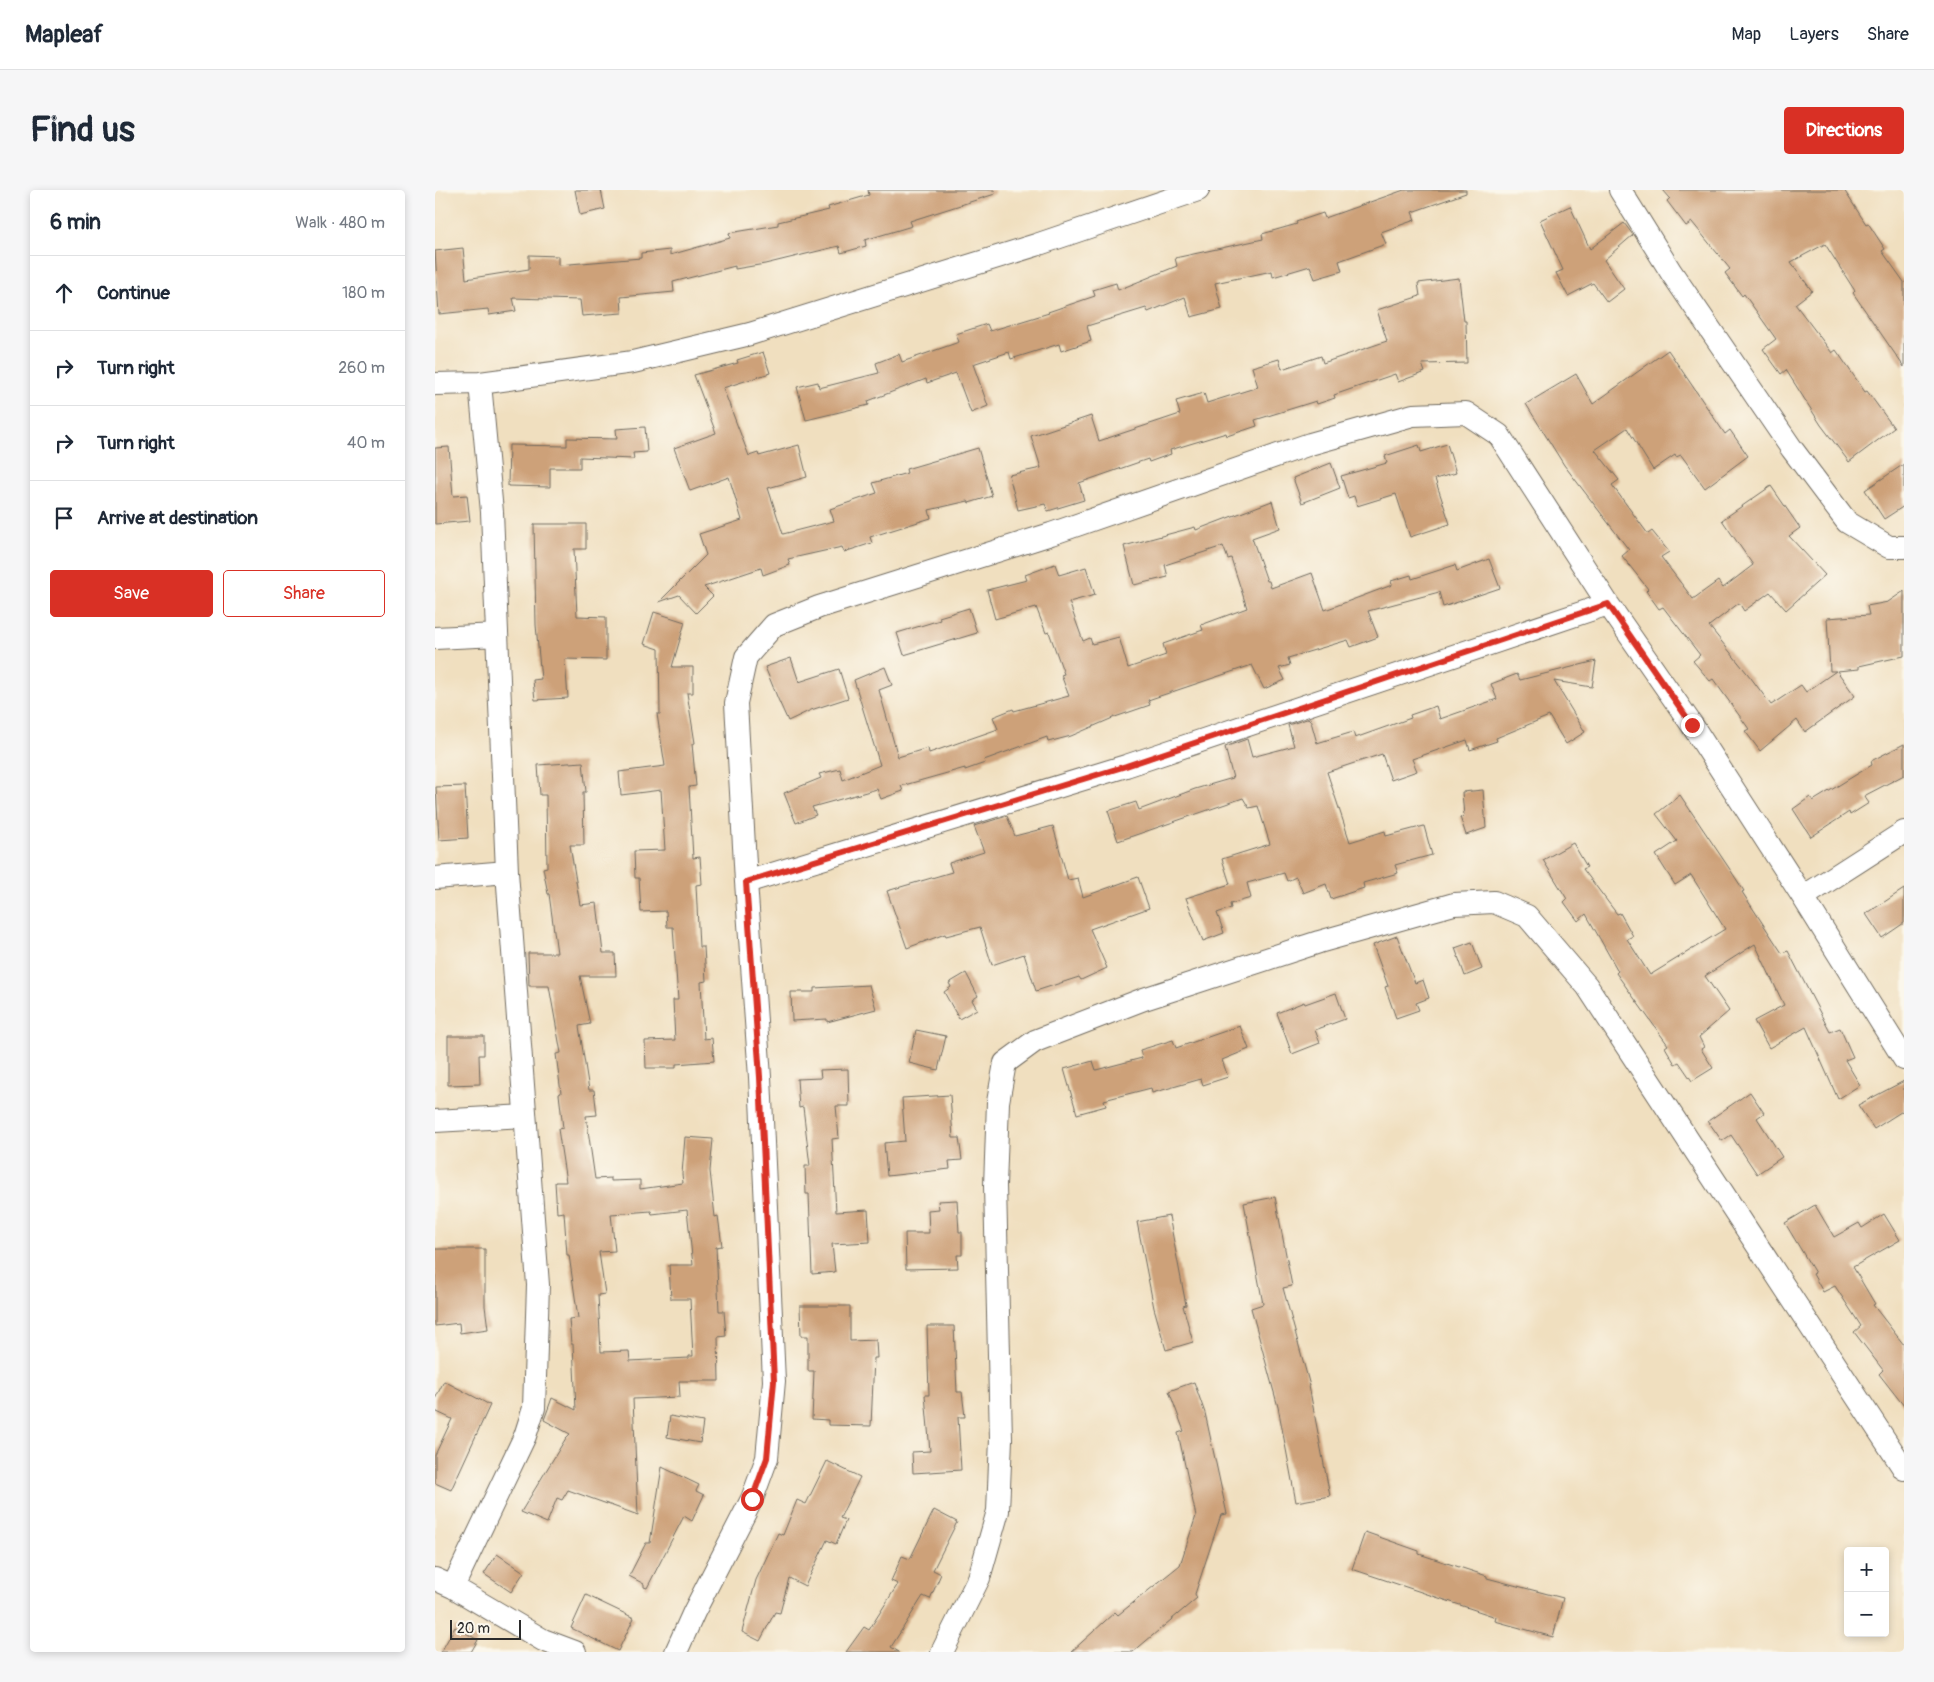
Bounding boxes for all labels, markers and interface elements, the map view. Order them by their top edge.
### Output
text: Mapleaf [25,20,103,49]
text: Map [1732,23,1761,46]
text: Layers [1789,23,1839,46]
text: Share [1867,23,1909,46]
button: Directions [1784,107,1904,154]
text: Find us [30,108,135,152]
text: 6 min [50,209,101,236]
text: Walk · 480 m [295,213,385,233]
icon: ahead [50,279,78,307]
text: Continue [97,281,170,305]
text: 180 m [342,283,385,303]
icon: right [50,354,78,382]
text: Turn right [97,356,175,380]
text: 260 m [338,358,385,378]
icon: right [50,429,78,457]
text: Turn right [97,431,175,455]
text: 40 m [347,433,385,453]
icon: arrive [50,504,78,532]
text: Arrive at destination [97,506,258,530]
button: Save [50,570,213,617]
button: Share [223,570,385,617]
route end [1681,714,1704,737]
route start [741,1488,764,1511]
map controls [1844,1547,1889,1637]
button: + [1844,1547,1889,1592]
button: − [1844,1592,1889,1637]
scale bar [450,1617,521,1640]
text: 20 m [457,1620,490,1637]

